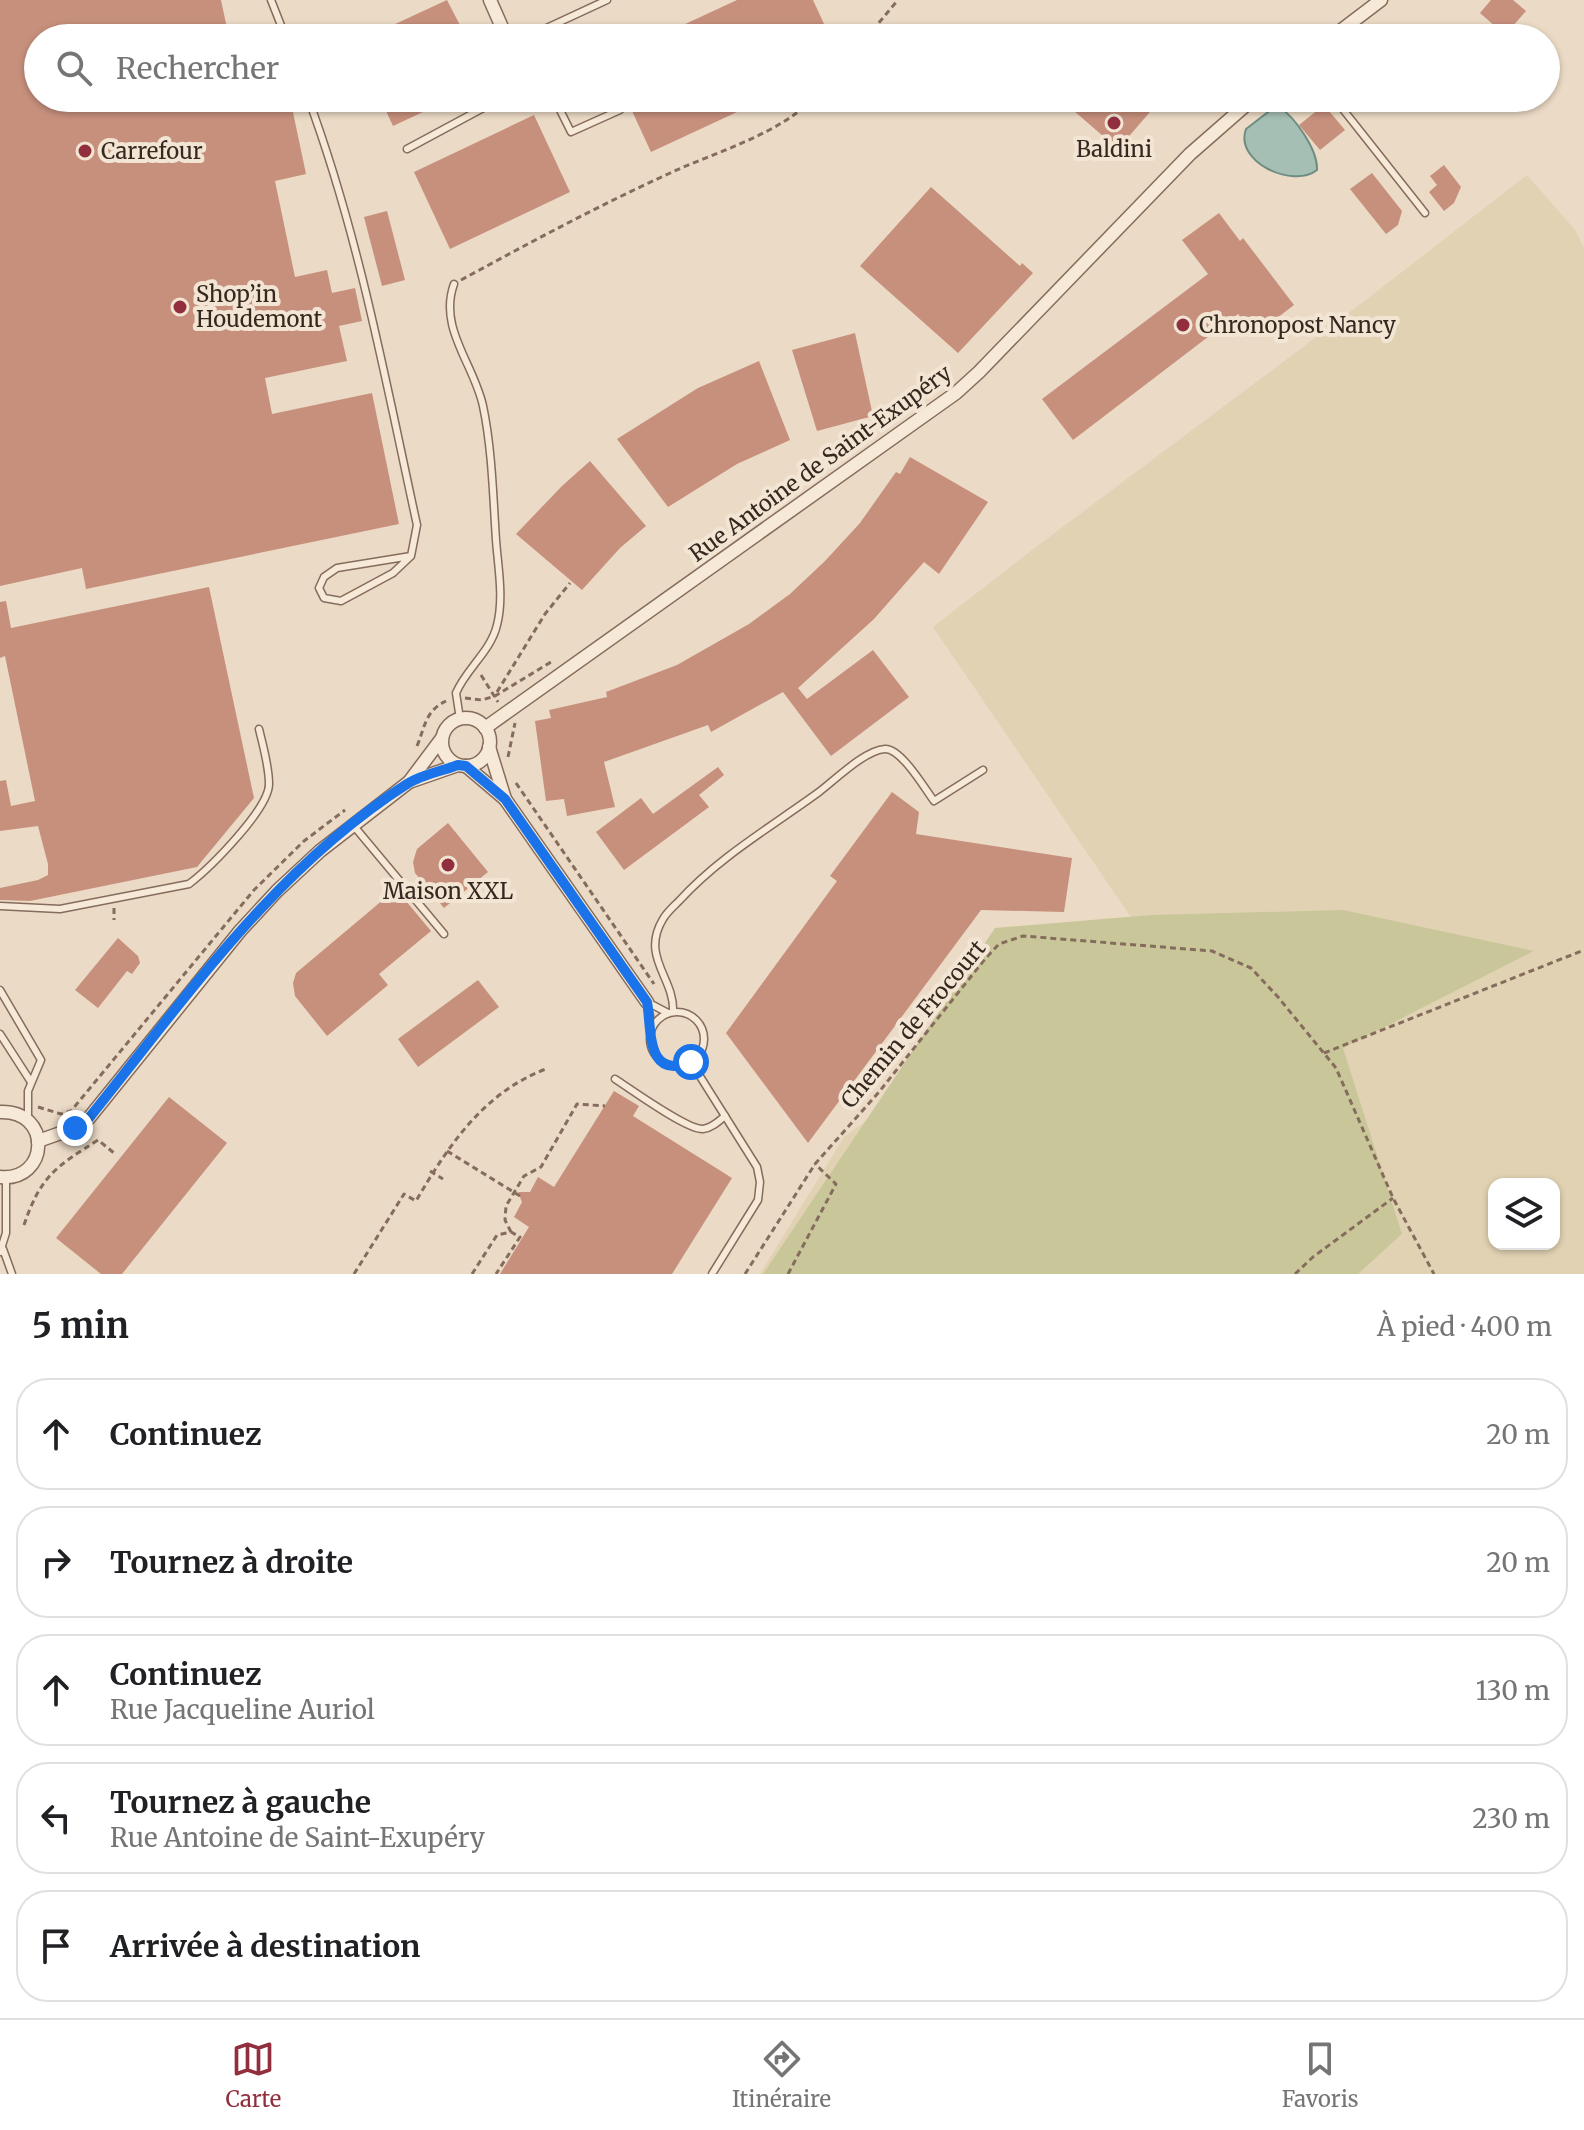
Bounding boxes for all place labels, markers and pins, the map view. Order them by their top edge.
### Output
marker: Baldini [1105,114,1123,132]
place label: Baldini [1076,135,1152,163]
place label: Carrefour [101,137,203,165]
marker: Carrefour [76,142,94,160]
place label: Shop’in Houdemont [196,280,323,333]
marker: Shop’in Houdemont [171,298,189,316]
place label: Chronopost Nancy [1199,311,1396,339]
marker: Chronopost Nancy [1174,316,1192,334]
marker: Maison XXL [439,856,457,874]
place label: Maison XXL [383,877,513,905]

